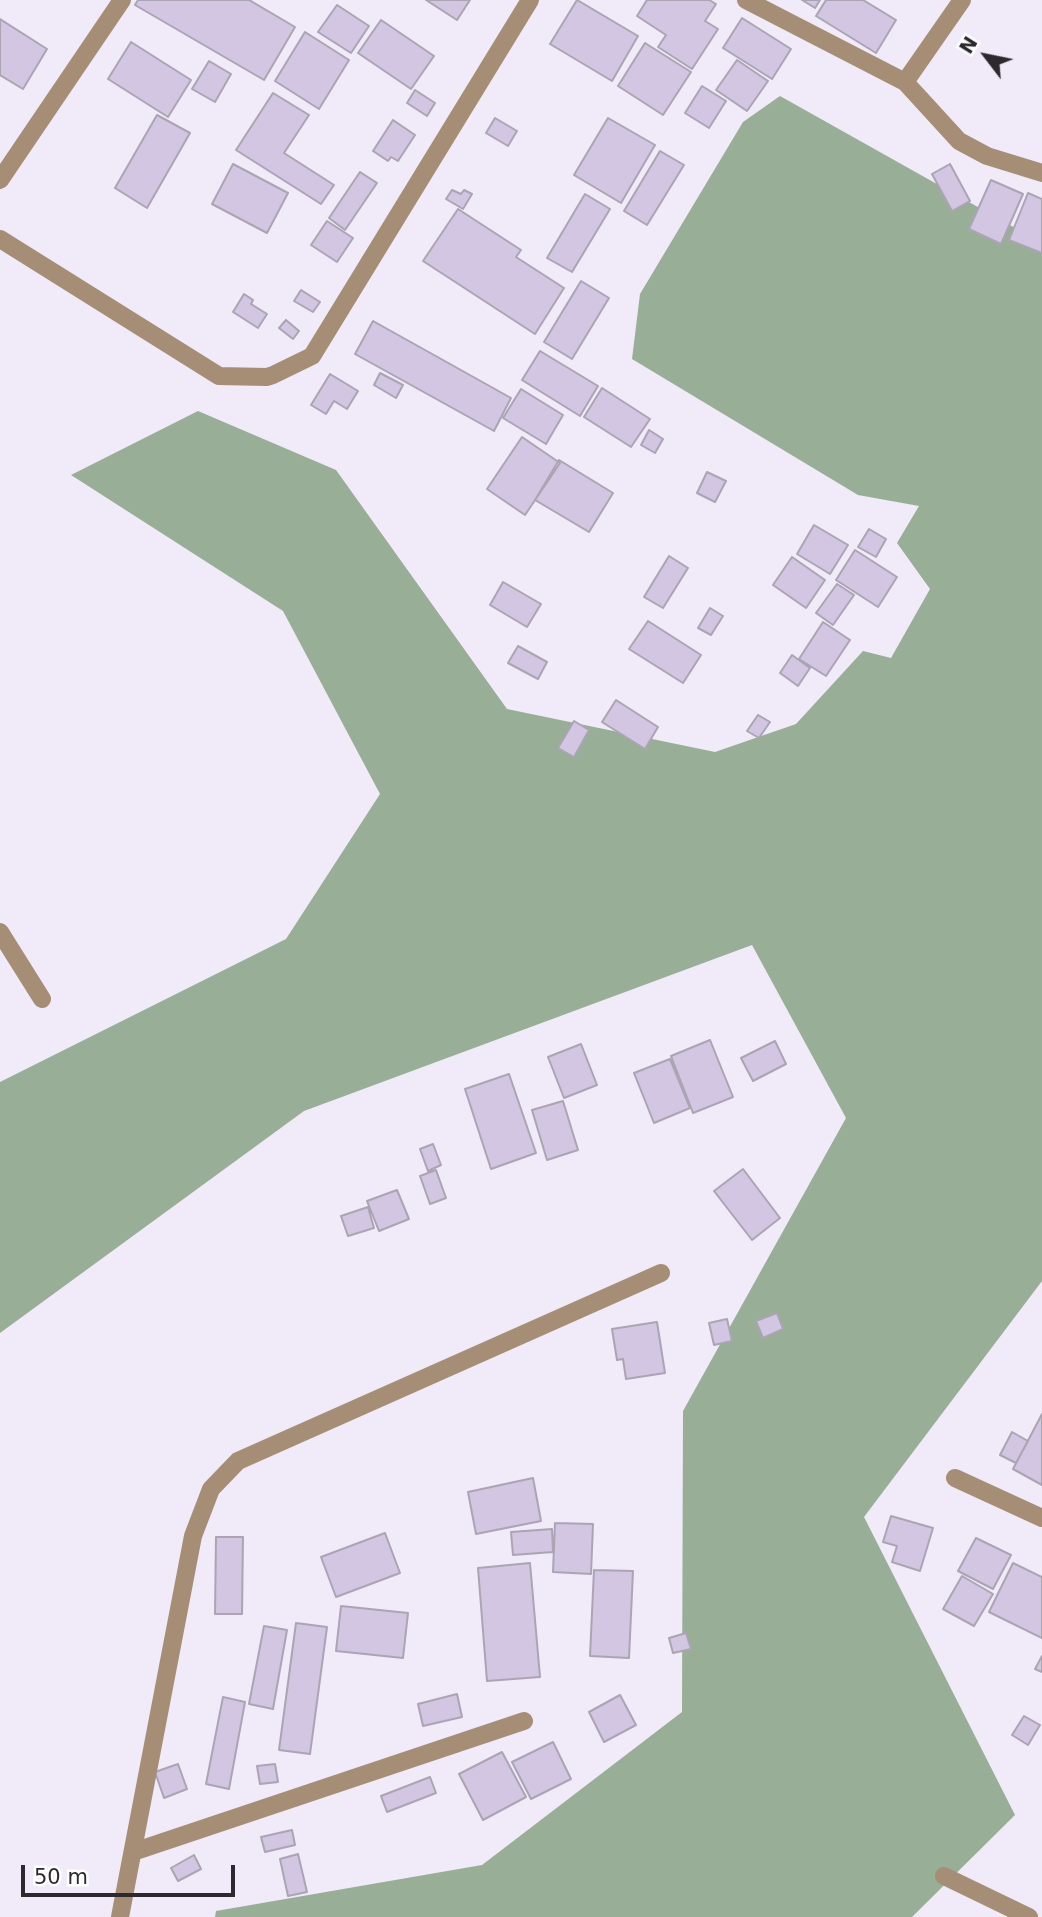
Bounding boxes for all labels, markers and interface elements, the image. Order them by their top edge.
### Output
north arrow [951,21,1021,91]
text: N [955,32,982,57]
scale bar [24,1850,238,1894]
text: 50 m [34,1865,88,1889]

